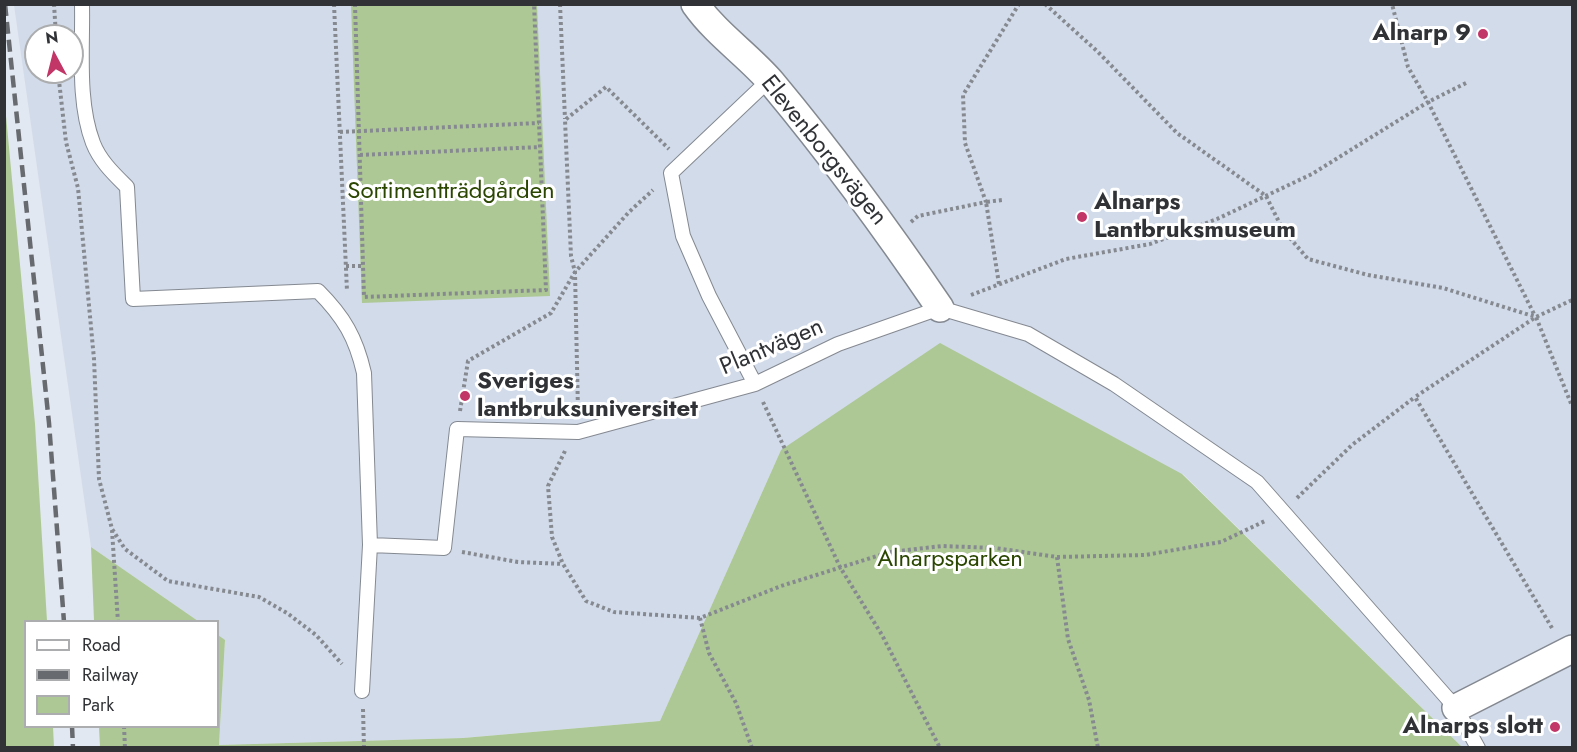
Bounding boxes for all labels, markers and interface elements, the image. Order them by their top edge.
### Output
place label: Alnarp 9 [1372,20,1471,48]
north arrow [24,24,84,84]
text: N [44,25,60,50]
marker: Alnarp 9 [1476,27,1490,41]
street label: Elevenborgsvägen [754,70,892,232]
park label: Sortimentträdgården [347,178,555,206]
place label: Alnarps Lantbruksmuseum [1094,189,1296,245]
marker: Alnarps Lantbruksmuseum [1075,210,1089,224]
street label: Plantvägen [716,313,828,383]
place label: Sveriges lantbruksuniversitet [477,368,698,424]
marker: Sveriges lantbruksuniversitet [458,389,472,403]
park label: Alnarpsparken [877,546,1023,574]
legend [24,620,219,728]
text: Road [82,632,121,658]
text: Railway [82,662,138,688]
text: Park [82,692,114,718]
place label: Alnarps slott [1402,713,1543,741]
marker: Alnarps slott [1548,720,1562,734]

